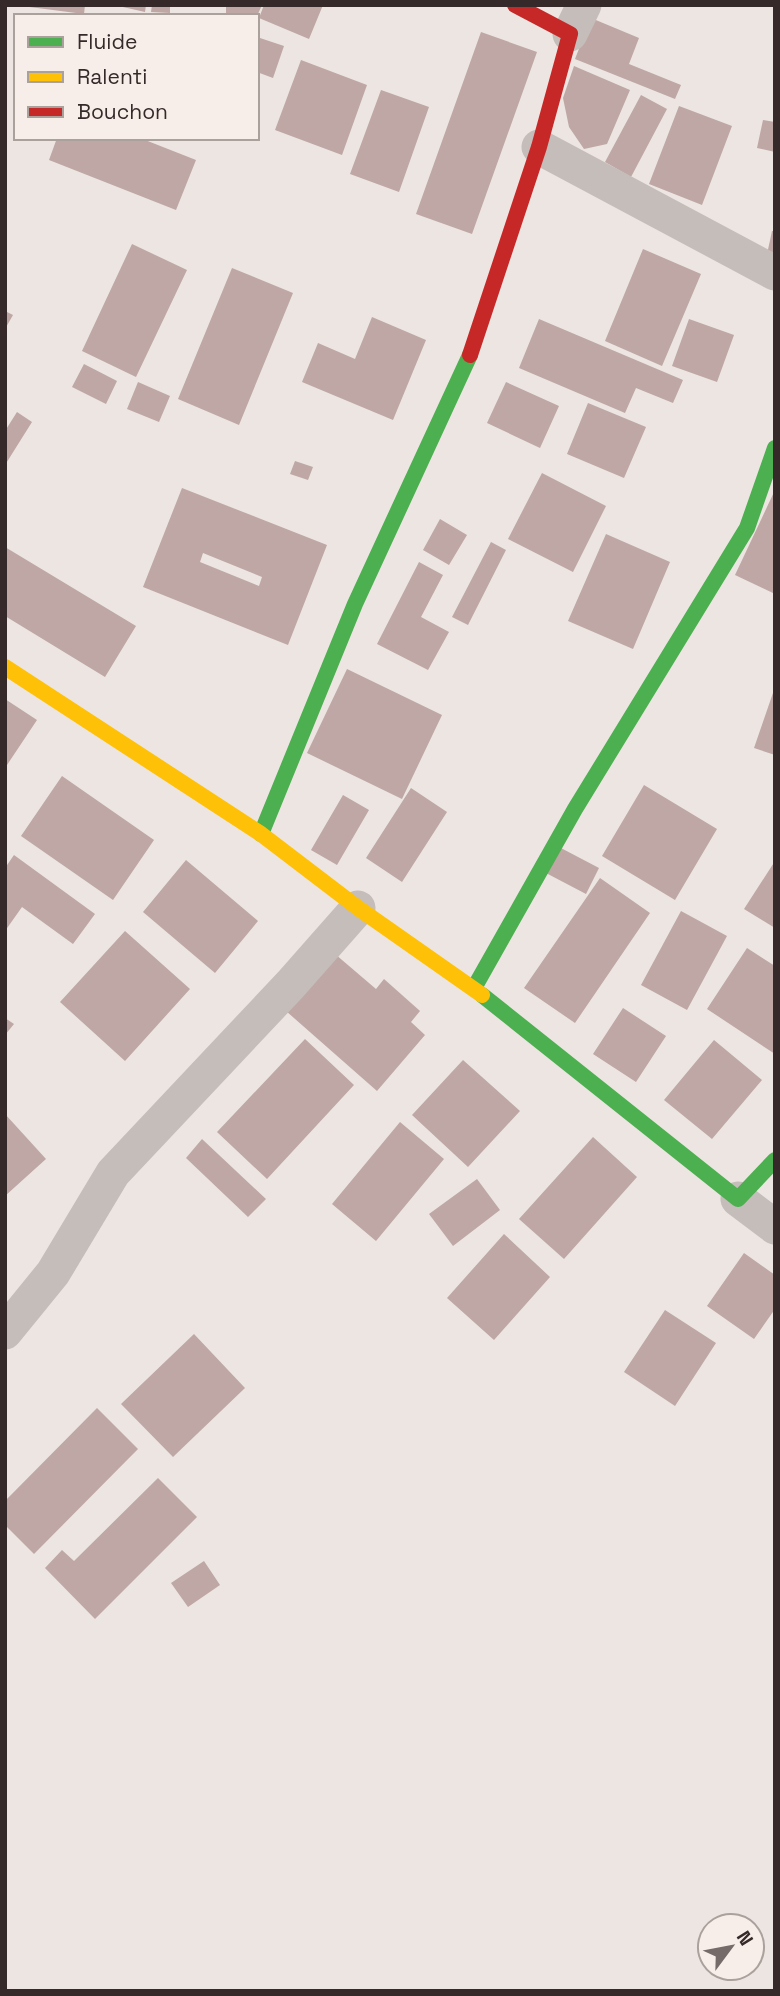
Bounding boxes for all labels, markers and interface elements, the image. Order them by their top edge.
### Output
legend [14,14,259,140]
text: Fluide [77,28,137,55]
text: Ralenti [77,63,147,90]
text: Bouchon [77,98,168,125]
north arrow [696,1912,766,1982]
text: N [731,1926,759,1950]

